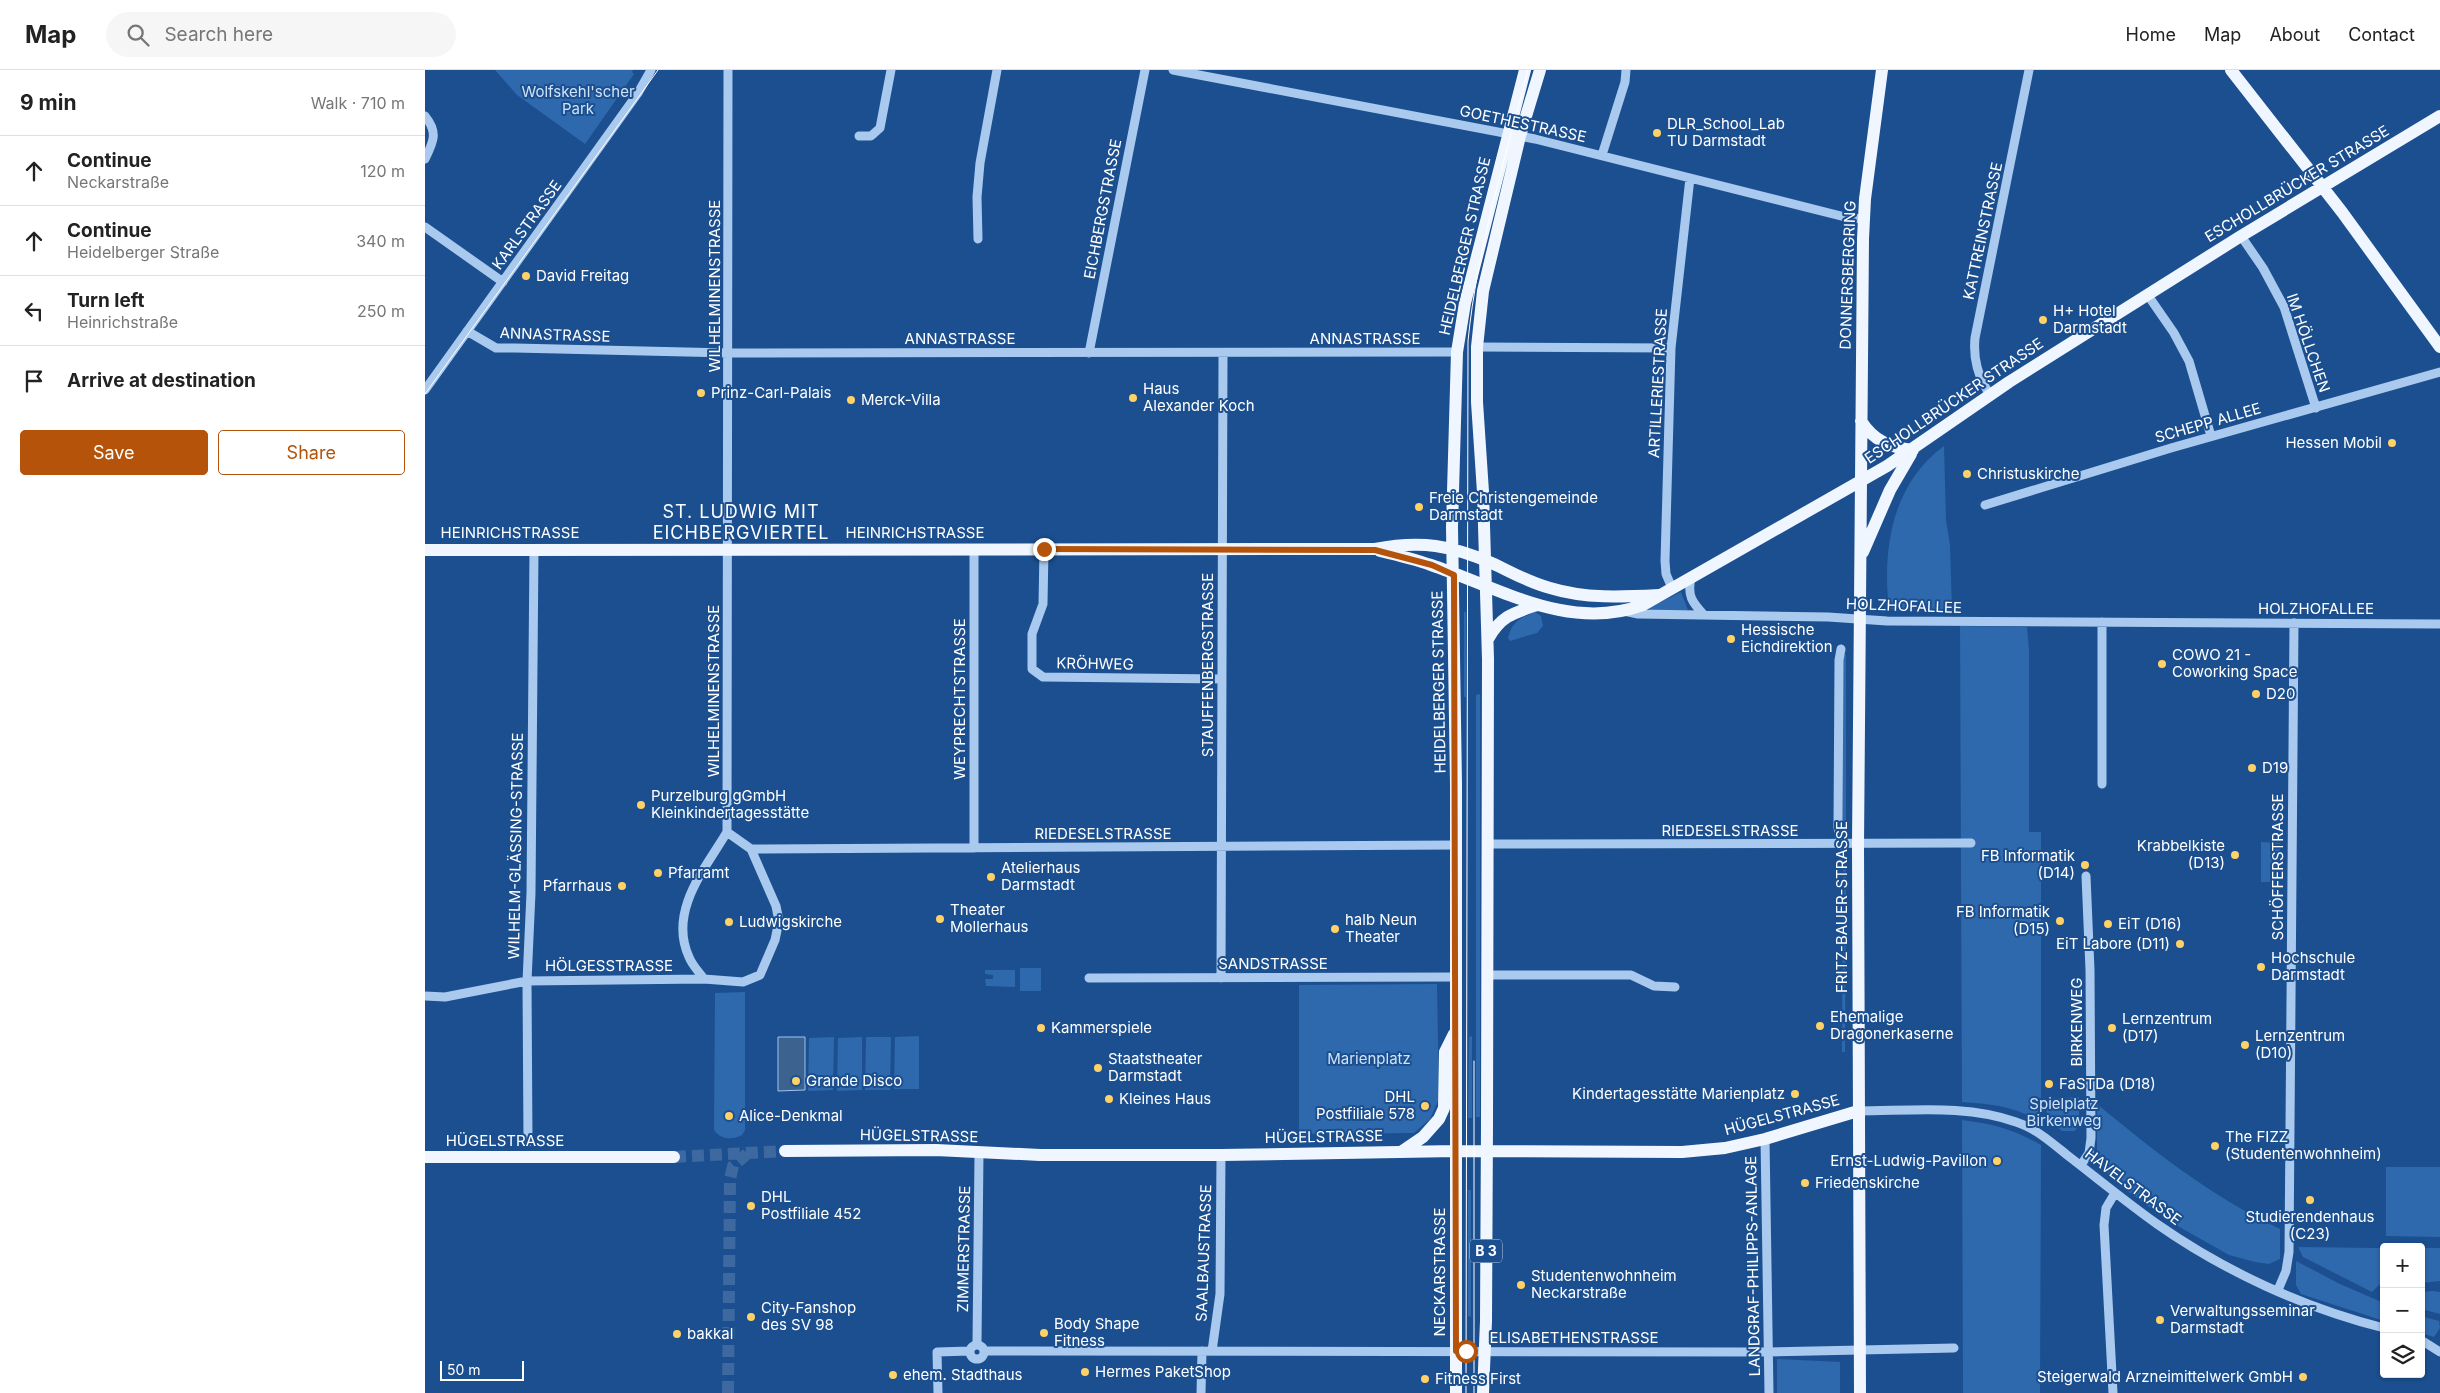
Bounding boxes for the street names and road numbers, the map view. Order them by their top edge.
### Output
street label: GOETHESTRASSE [1458,101,1588,146]
street label: ESCHOLLBRÜCKER STRASSE [2201,121,2392,246]
street label: EICHBERGSTRASSE [1080,137,1125,281]
street label: HEIDELBERGER STRASSE [1435,155,1494,337]
street label: KATTREINSTRASSE [1959,160,2006,301]
street label: KARLSTRASSE [488,176,565,273]
street label: WILHELMINENSTRASSE [705,200,724,372]
street label: DONNERSBERGRING [1835,200,1860,350]
street label: IM HÖLLCHEN [2283,291,2334,395]
street label: ARTILLERIESTRASSE [1644,308,1671,458]
street label: ANNASTRASSE [499,323,611,346]
street label: ANNASTRASSE [905,329,1015,348]
street label: ANNASTRASSE [1310,329,1420,348]
street label: ESCHOLLBRÜCKER STRASSE [1861,334,2047,468]
street label: SCHEPP ALLEE [2153,398,2263,447]
street label: HEINRICHSTRASSE [441,523,579,542]
street label: HEINRICHSTRASSE [846,523,984,542]
street label: STAUFFENBERGSTRASSE [1198,573,1217,757]
street label: HEIDELBERGER STRASSE [1427,591,1450,773]
street label: HOLZHOFALLEE [1846,594,1962,617]
street label: HOLZHOFALLEE [2258,599,2374,618]
street label: WILHELMINENSTRASSE [704,605,723,777]
street label: WEYPRECHTSTRASSE [950,618,969,780]
street label: KRÖHWEG [1056,653,1134,674]
street label: WILHELM-GLÄSSING-STRASSE [504,733,527,959]
street label: SCHÖFFERSTRASSE [2268,793,2287,941]
street label: RIEDESELSTRASSE [1661,821,1799,840]
street label: FRITZ-BAUER-STRASSE [1832,821,1851,993]
street label: RIEDESELSTRASSE [1034,824,1172,843]
street label: SANDSTRASSE [1218,954,1328,973]
street label: HÖLGESSTRASSE [545,956,673,975]
street label: BIRKENWEG [2067,978,2086,1066]
street label: HÜGELSTRASSE [1722,1090,1842,1139]
street label: HÜGELSTRASSE [860,1125,978,1146]
street label: HÜGELSTRASSE [1265,1126,1383,1147]
street label: HÜGELSTRASSE [446,1131,564,1150]
street label: HAVELSTRASSE [2081,1144,2185,1229]
street label: LANDGRAF-PHILIPPS-ANLAGE [1741,1156,1764,1376]
street label: SAALBAUSTRASSE [1192,1184,1215,1322]
street label: ZIMMERSTRASSE [953,1185,974,1313]
street label: NECKARSTRASSE [1430,1208,1449,1336]
road number: B 3 [1470,1240,1502,1262]
street label: ELISABETHENSTRASSE [1489,1328,1659,1347]

